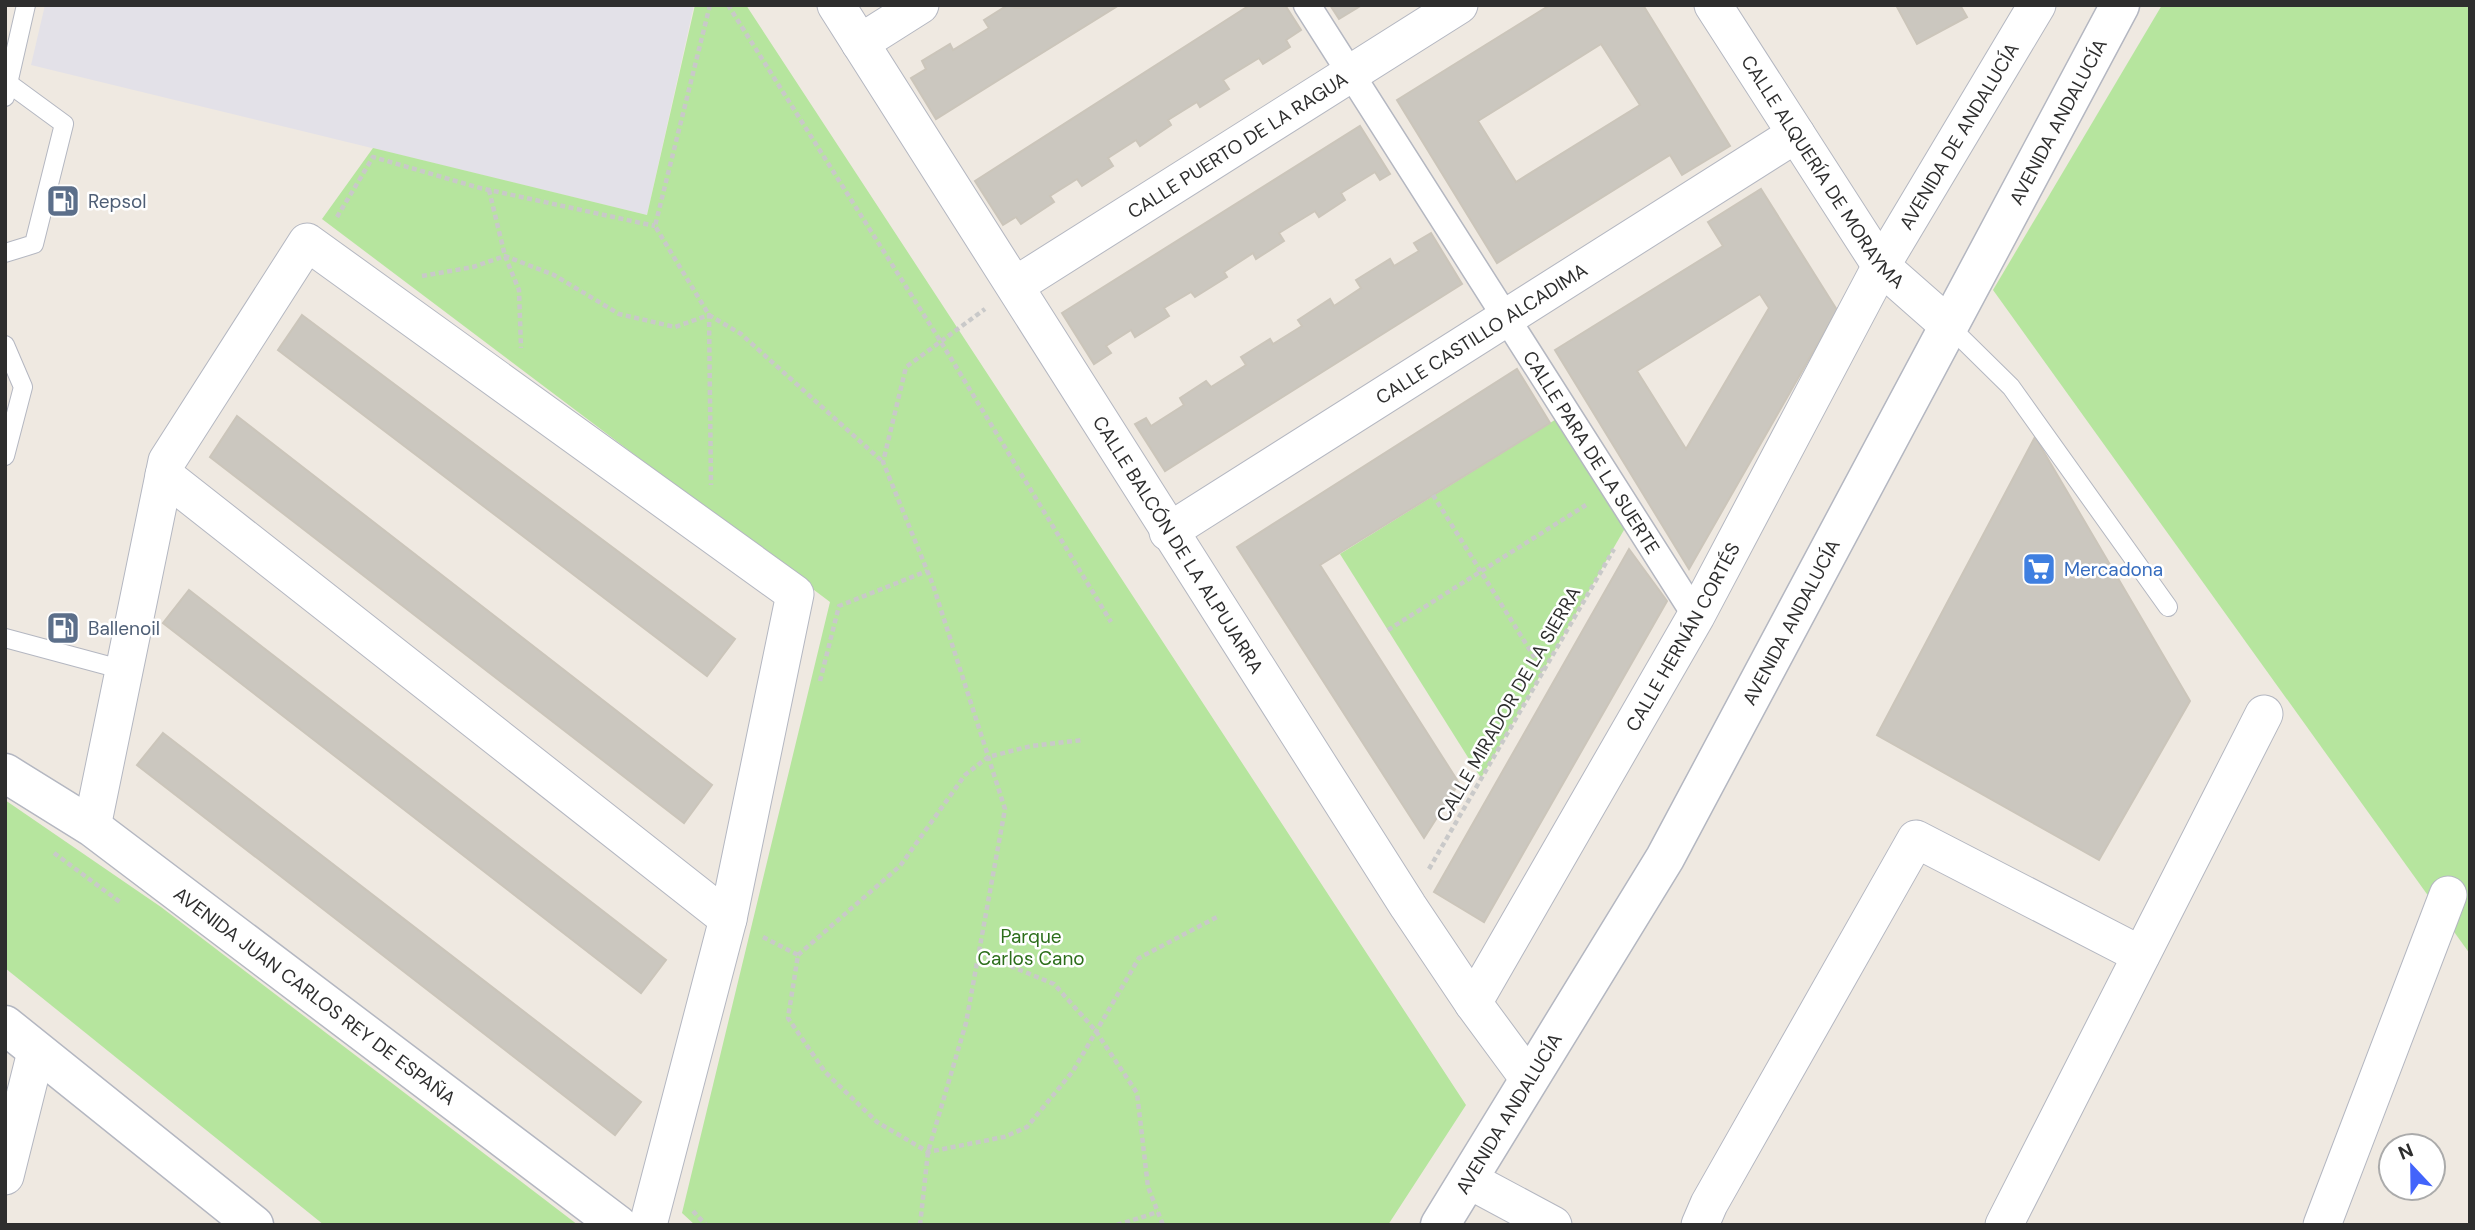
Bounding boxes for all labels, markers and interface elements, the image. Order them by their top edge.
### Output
street label: AVENIDA ANDALUCÍA [2004,34,2113,209]
street label: AVENIDA DE ANDALUCÍA [1894,38,2025,234]
street label: CALLE ALQUERÍA DE MORAYMA [1736,51,1910,294]
street label: CALLE PUERTO DE LA RAGUA [1123,66,1353,224]
fuel station icon: Repsol [44,182,82,220]
place label: Repsol [88,189,146,214]
street label: CALLE CASTILLO ALCADIMA [1371,257,1592,410]
street label: CALLE PARA DE LA SUERTE [1517,346,1665,559]
street label: CALLE BALCÓN DE LA ALPUJARRA [1087,411,1269,679]
street label: AVENIDA ANDALUCÍA [1737,534,1846,710]
street label: CALLE HERNÁN CORTÉS [1620,538,1746,736]
supermarket icon: Mercadona [2020,550,2058,588]
place label: Mercadona [2064,557,2163,582]
street label: CALLE MIRADOR DE LA SIERRA [1431,582,1586,827]
fuel station icon: Ballenoil [44,609,82,647]
place label: Ballenoil [88,616,160,641]
street label: AVENIDA JUAN CARLOS REY DE ESPAÑA [169,881,461,1111]
park label: Parque Carlos Cano [977,924,1085,971]
street label: AVENIDA ANDALUCÍA [1450,1028,1568,1199]
north arrow [2377,1132,2447,1202]
text: N [2395,1138,2417,1166]

